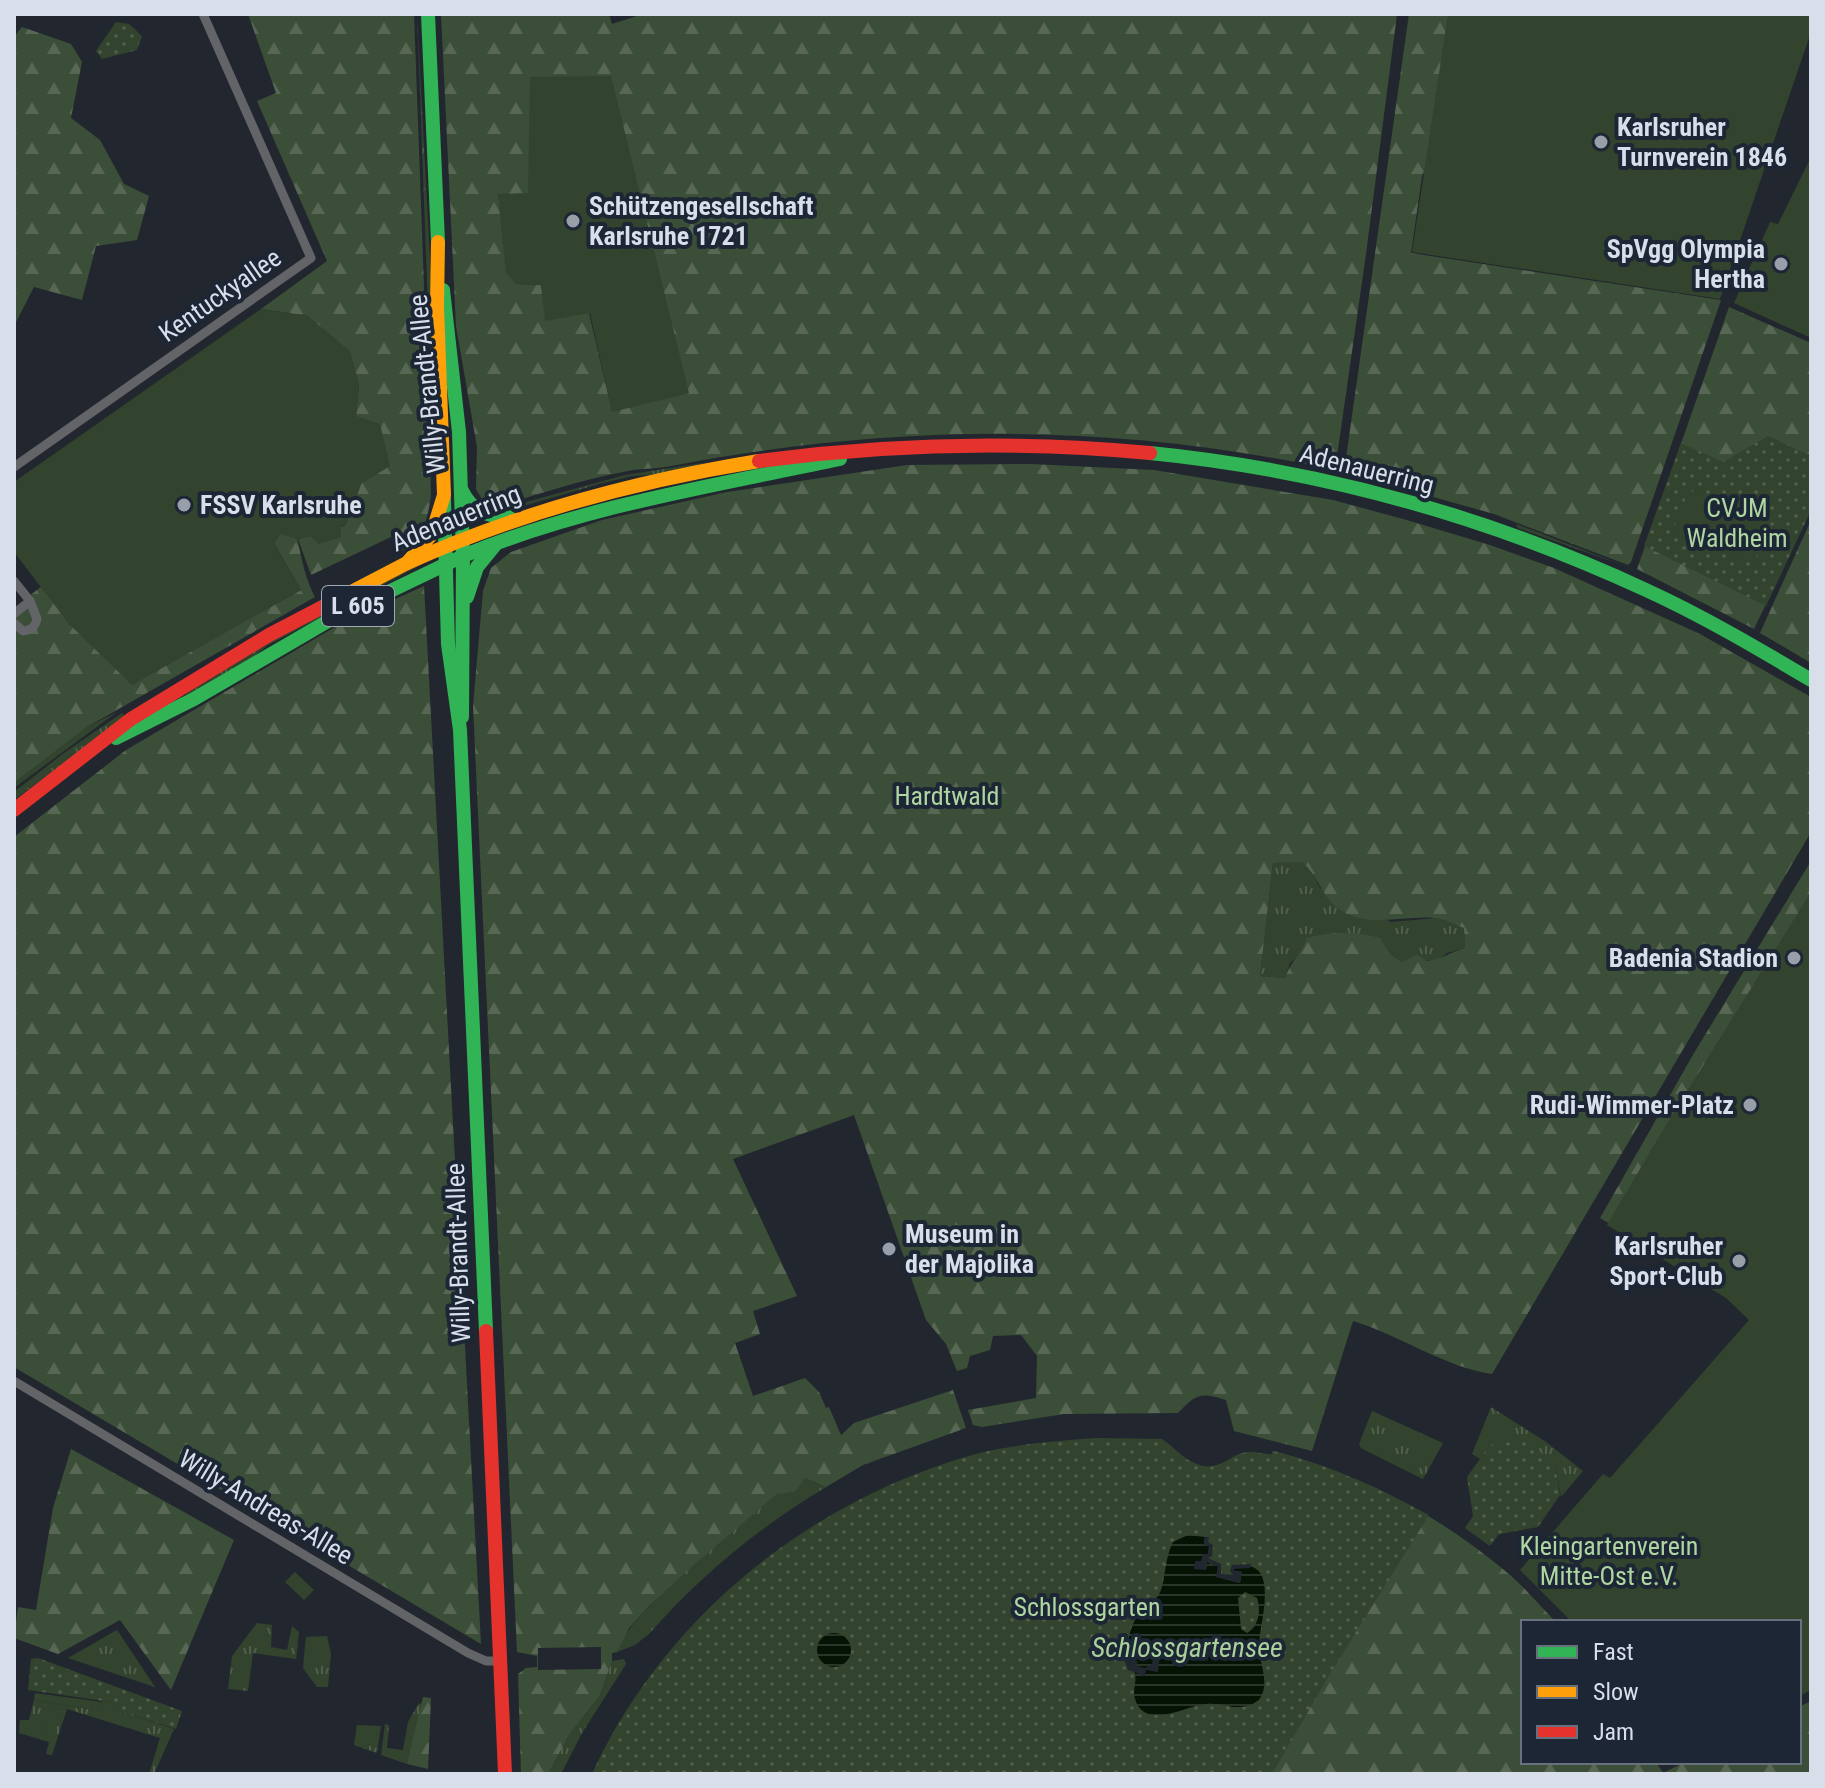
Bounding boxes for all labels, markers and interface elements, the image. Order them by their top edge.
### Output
place label: Karlsruher Turnverein 1846 [1617,112,1787,172]
marker: Karlsruher Turnverein 1846 [1592,133,1610,151]
place label: Schützengesellschaft Karlsruhe 1721 [589,191,814,251]
marker: Schützengesellschaft Karlsruhe 1721 [564,212,582,230]
place label: SpVgg Olympia Hertha [1607,234,1765,294]
street label: Kentuckyallee [153,242,287,348]
marker: SpVgg Olympia Hertha [1772,255,1790,273]
street label: Willy-Brandt-Allee [403,293,451,475]
street label: Adenauerring [1297,438,1437,500]
street label: Adenauerring [387,478,525,558]
place label: FSSV Karlsruhe [200,490,362,520]
park label: CVJM Waldheim [1687,493,1788,553]
marker: FSSV Karlsruhe [175,496,193,514]
road number: L 605 [322,586,394,626]
park label: Hardtwald [894,781,1000,811]
place label: Badenia Stadion [1609,943,1778,973]
marker: Badenia Stadion [1785,949,1803,967]
place label: Rudi-Wimmer-Platz [1530,1090,1734,1120]
marker: Rudi-Wimmer-Platz [1741,1096,1759,1114]
street label: Willy-Brandt-Allee [440,1163,476,1343]
place label: Museum in der Majolika [905,1219,1034,1279]
place label: Karlsruher Sport-Club [1610,1231,1723,1291]
marker: Museum in der Majolika [880,1240,898,1258]
marker: Karlsruher Sport-Club [1730,1252,1748,1270]
street label: Willy-Andreas-Allee [174,1443,358,1571]
park label: Kleingartenverein Mitte-Ost e.V. [1520,1531,1698,1591]
park label: Schlossgarten [1013,1592,1161,1622]
legend [1521,1620,1801,1764]
water label: Schlossgartensee [1091,1631,1283,1664]
text: Fast [1593,1638,1634,1666]
text: Slow [1593,1678,1639,1706]
text: Jam [1593,1718,1634,1746]

